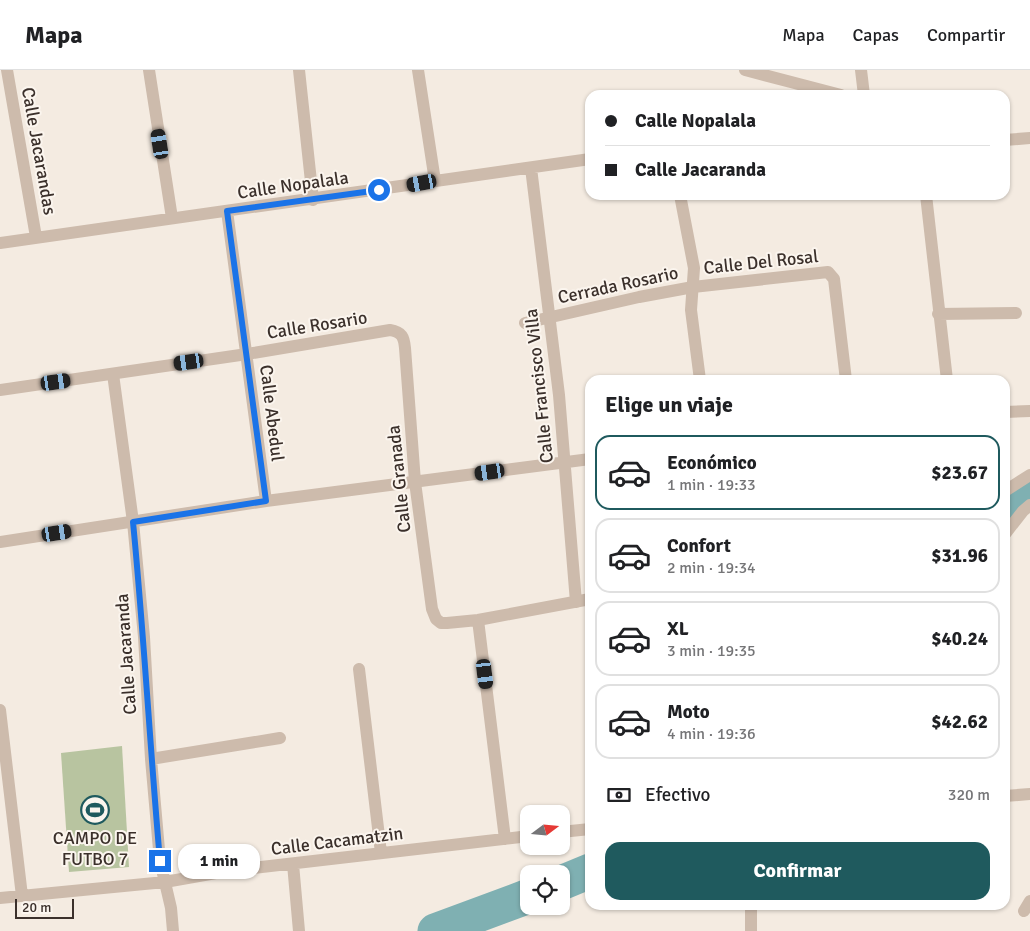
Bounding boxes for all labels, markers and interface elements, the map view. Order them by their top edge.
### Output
text: Mapa [25,20,83,50]
text: Mapa [782,24,825,46]
text: Capas [853,24,899,46]
text: Compartir [927,24,1005,46]
street label: Calle Jacarandas [17,85,61,217]
text: Calle Nopalala [635,109,756,133]
car [150,128,169,160]
text: Calle Jacaranda [635,158,766,182]
street label: Calle Nopalala [236,166,350,204]
car [405,173,438,193]
route start [368,179,390,201]
street label: Calle Del Rosal [703,245,819,279]
street label: Cerrada Rosario [556,261,680,309]
street label: Calle Rosario [265,306,369,344]
street label: Calle Francisco Villa [520,308,558,464]
car [173,352,204,372]
street label: Calle Abedul [255,363,289,463]
car [40,372,71,392]
text: Elige un viaje [605,391,733,418]
street label: Calle Granada [382,424,416,534]
icon: car [607,450,652,495]
text: Económico [667,451,757,475]
text: $23.67 [931,461,988,485]
car [474,462,505,482]
text: 1 min · 19:33 [667,475,756,495]
car [41,523,72,543]
icon: car [607,533,652,578]
text: Confort [667,534,731,558]
text: $31.96 [931,544,988,568]
text: 2 min · 19:34 [667,558,756,578]
street label: Calle Jacaranda [111,593,141,715]
icon: car [607,616,652,661]
text: XL [667,617,689,641]
text: $40.24 [931,627,988,651]
text: 3 min · 19:35 [667,641,756,661]
car [475,658,494,690]
icon: car [607,699,652,744]
text: Moto [667,700,710,724]
text: $42.62 [931,710,988,734]
text: 4 min · 19:36 [667,724,756,744]
icon: cash [605,781,633,809]
text: Efectivo [645,783,710,807]
text: 320 m [948,785,990,805]
sports icon: CAMPO DE FUTBO 7 [80,795,110,825]
north arrow [520,805,570,855]
map controls [520,805,570,915]
street label: Calle Cacamatzin [270,822,404,860]
place label: CAMPO DE FUTBO 7 [53,827,137,870]
button: Confirmar [605,842,990,900]
callout: 1 min [178,844,260,878]
route end [149,850,171,872]
text: 1 min [200,851,238,871]
button: locate [520,865,570,915]
scale bar [15,896,74,919]
text: 20 m [22,899,51,916]

